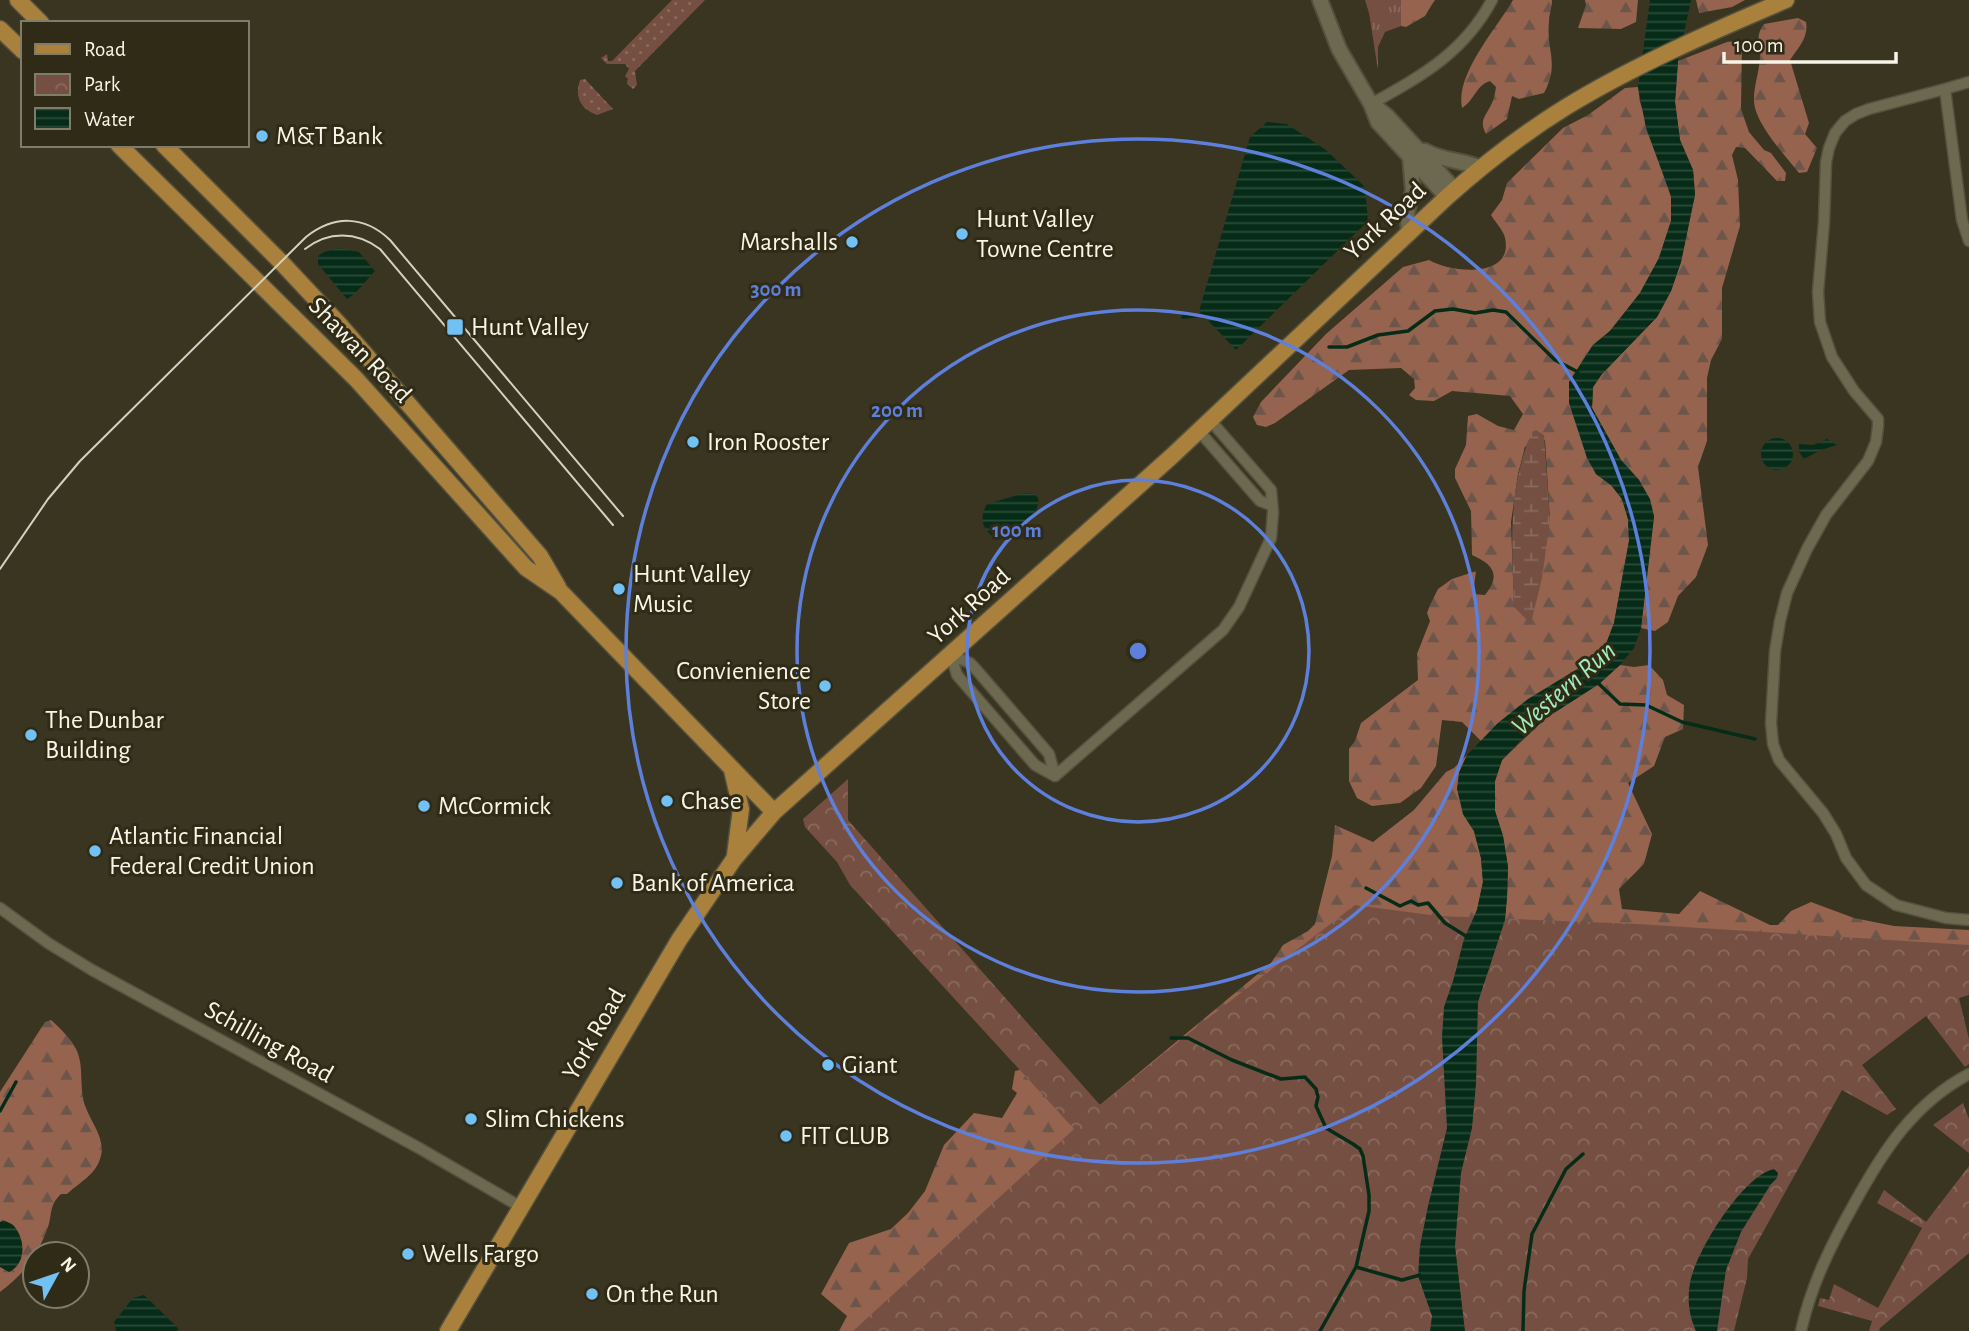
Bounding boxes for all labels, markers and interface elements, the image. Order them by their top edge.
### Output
legend [21,21,248,147]
scale bar [1724,21,1896,65]
text: 100 m [1734,35,1784,56]
text: Road [84,39,126,60]
text: Park [84,74,121,95]
text: Water [84,109,134,130]
place label: M&T Bank [276,123,383,149]
marker: M&T Bank [254,128,270,144]
street label: York Road [1339,177,1431,265]
place label: Hunt Valley Towne Centre [976,206,1114,262]
marker: Hunt Valley Towne Centre [954,226,970,242]
place label: Marshalls [740,229,838,255]
marker: Marshalls [844,234,860,250]
text: 300 m [750,279,802,300]
street label: Shawan Road [304,292,416,408]
place label: Hunt Valley [471,314,589,340]
marker: Hunt Valley [445,317,465,337]
text: 200 m [871,400,923,421]
place label: Iron Rooster [707,429,830,455]
marker: Iron Rooster [685,434,701,450]
text: 100 m [992,520,1042,541]
place label: Hunt Valley Music [633,561,751,617]
street label: York Road [923,563,1015,649]
marker: Hunt Valley Music [611,581,627,597]
water label: Western Run [1507,636,1621,742]
centre of rings [1126,639,1150,663]
place label: Convienience Store [676,658,811,714]
marker: Convienience Store [817,678,833,694]
place label: The Dunbar Building [45,707,165,763]
marker: The Dunbar Building [23,727,39,743]
place label: Chase [681,788,742,814]
place label: McCormick [438,793,551,819]
marker: Chase [659,793,675,809]
marker: McCormick [416,798,432,814]
place label: Atlantic Financial Federal Credit Union [109,823,315,879]
marker: Atlantic Financial Federal Credit Union [87,843,103,859]
place label: Bank of America [631,870,795,896]
marker: Bank of America [609,875,625,891]
street label: York Road [558,984,630,1084]
street label: Schilling Road [200,996,338,1088]
place label: Giant [842,1052,897,1078]
marker: Giant [820,1057,836,1073]
place label: Slim Chickens [485,1106,625,1132]
marker: Slim Chickens [463,1111,479,1127]
place label: FIT CLUB [800,1123,890,1149]
marker: FIT CLUB [778,1128,794,1144]
north arrow [21,1240,91,1310]
place label: Wells Fargo [422,1241,539,1267]
marker: Wells Fargo [400,1246,416,1262]
text: N [56,1254,79,1276]
place label: On the Run [606,1281,719,1307]
marker: On the Run [584,1286,600,1302]

